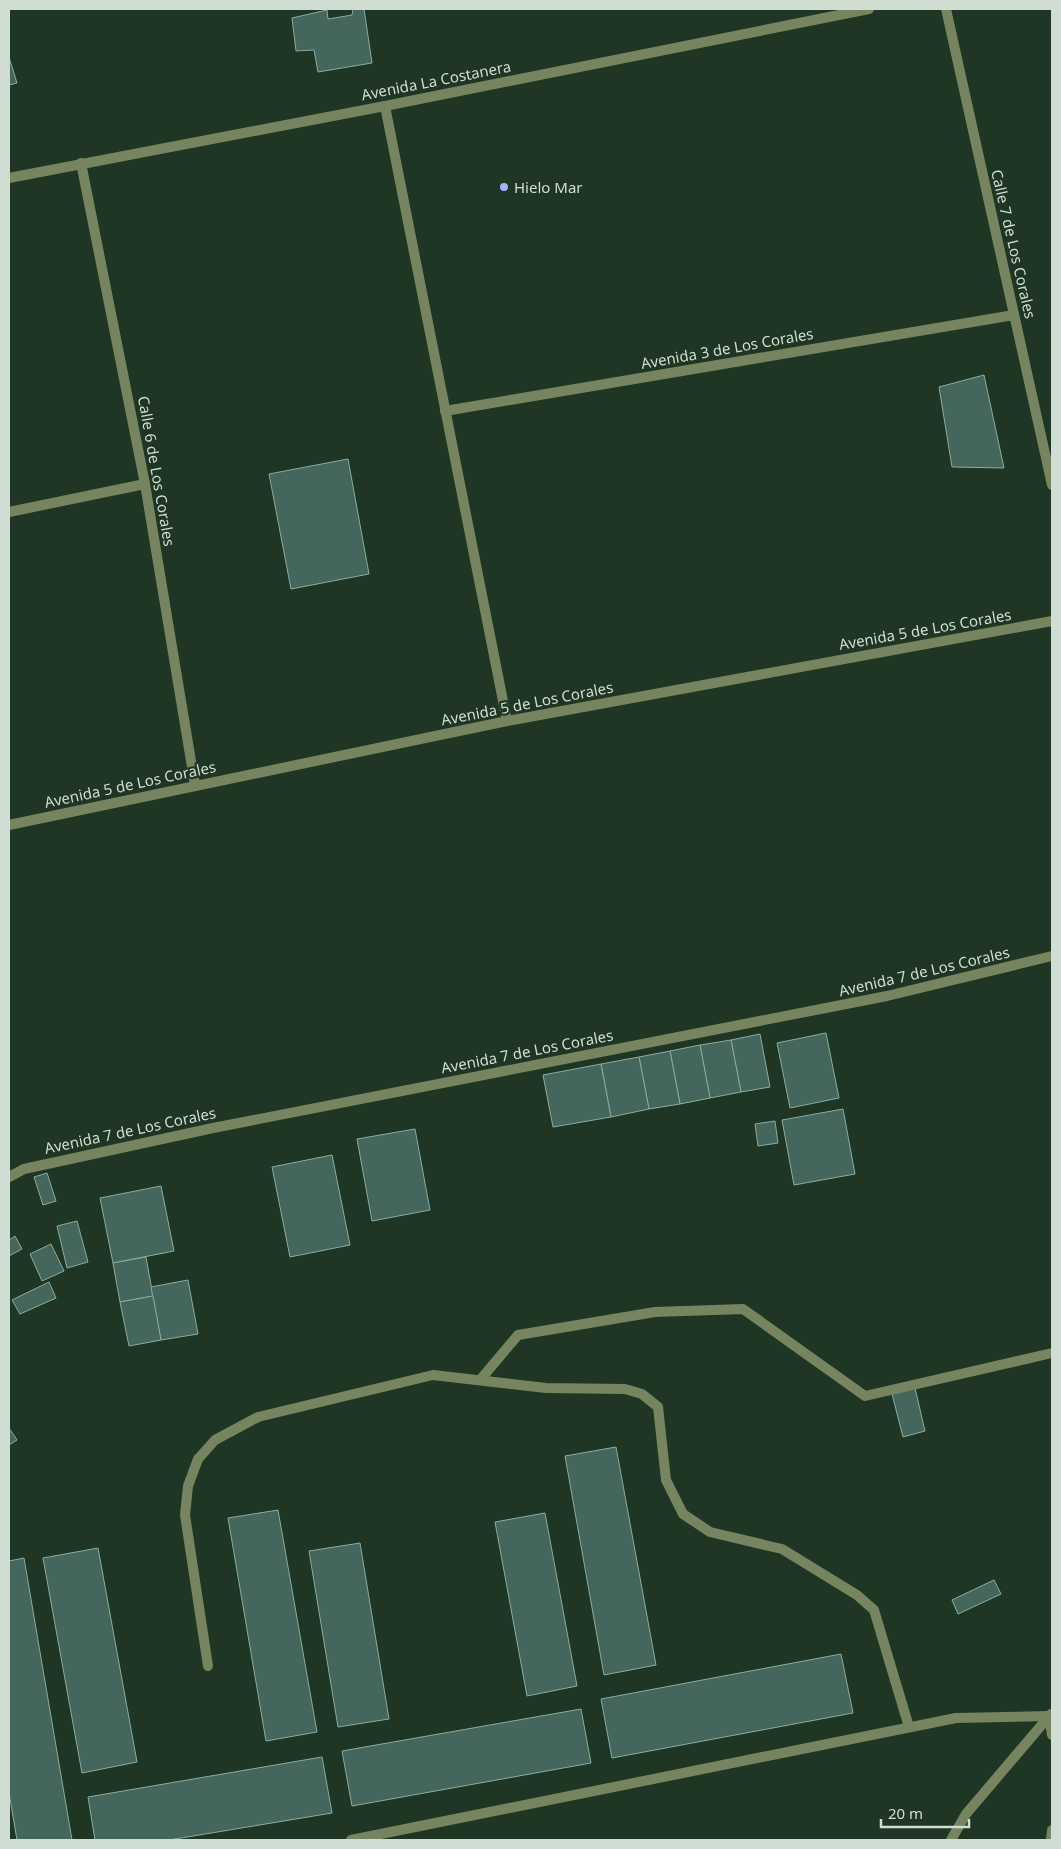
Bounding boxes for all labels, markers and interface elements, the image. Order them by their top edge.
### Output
street label: Avenida La Costanera [359,56,513,104]
street label: Calle 7 de Los Corales [987,167,1041,321]
place label: Hielo Mar [514,177,583,197]
marker: Hielo Mar [498,181,510,193]
street label: Avenida 3 de Los Corales [639,323,815,373]
street label: Calle 6 de Los Corales [134,394,180,548]
street label: Avenida 5 de Los Corales [837,604,1013,654]
street label: Avenida 5 de Los Corales [439,677,615,729]
street label: Avenida 5 de Los Corales [42,756,218,812]
street label: Avenida 7 de Los Corales [837,942,1011,1000]
street label: Avenida 7 de Los Corales [439,1025,615,1077]
street label: Avenida 7 de Los Corales [42,1102,218,1158]
scale bar [881,1796,968,1828]
text: 20 m [888,1803,923,1823]

